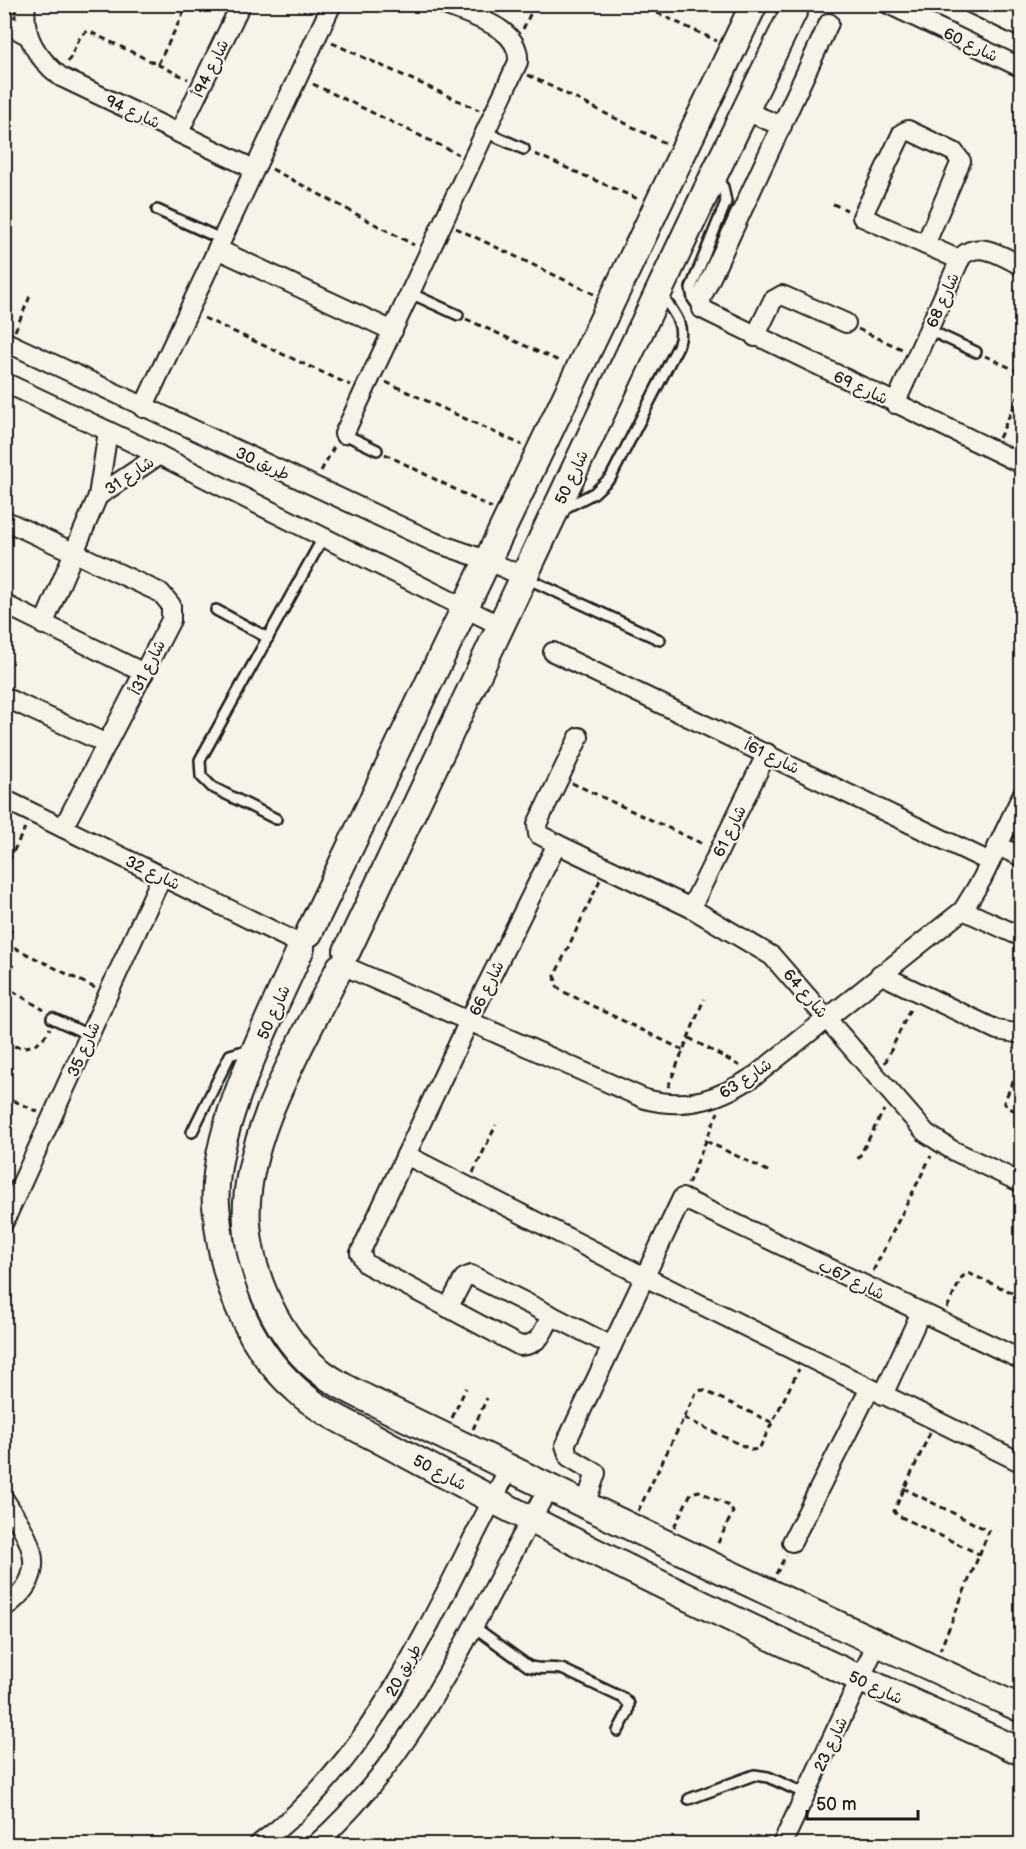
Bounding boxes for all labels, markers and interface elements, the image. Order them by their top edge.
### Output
street label: شارع 60 [940,24,1001,68]
street label: شارع 94أ [189,37,234,101]
street label: شارع 94 [102,92,163,134]
street label: شارع 68 [923,270,965,331]
street label: شارع 69 [830,367,891,410]
street label: طريق 30 [232,444,292,485]
street label: شارع 50 [552,448,594,508]
street label: شارع 31 [102,453,159,500]
street label: شارع 31أ [126,637,171,699]
street label: شارع 61أ [740,736,802,780]
street label: شارع 61 [710,803,752,861]
street label: شارع 32 [122,852,183,896]
street label: شارع 66 [466,958,510,1020]
street label: شارع 64 [778,966,831,1023]
street label: شارع 50 [254,982,296,1043]
street label: شارع 35 [64,1019,106,1080]
street label: شارع 63 [716,1055,776,1104]
street label: شارع 67ب [815,1256,887,1305]
street label: شارع 50 [409,1451,469,1496]
street label: طريق 20 [382,1641,426,1700]
street label: شارع 50 [845,1668,905,1710]
street label: شارع 23 [811,1714,853,1775]
scale bar [807,1783,918,1821]
text: 50 m [816,1794,857,1815]

